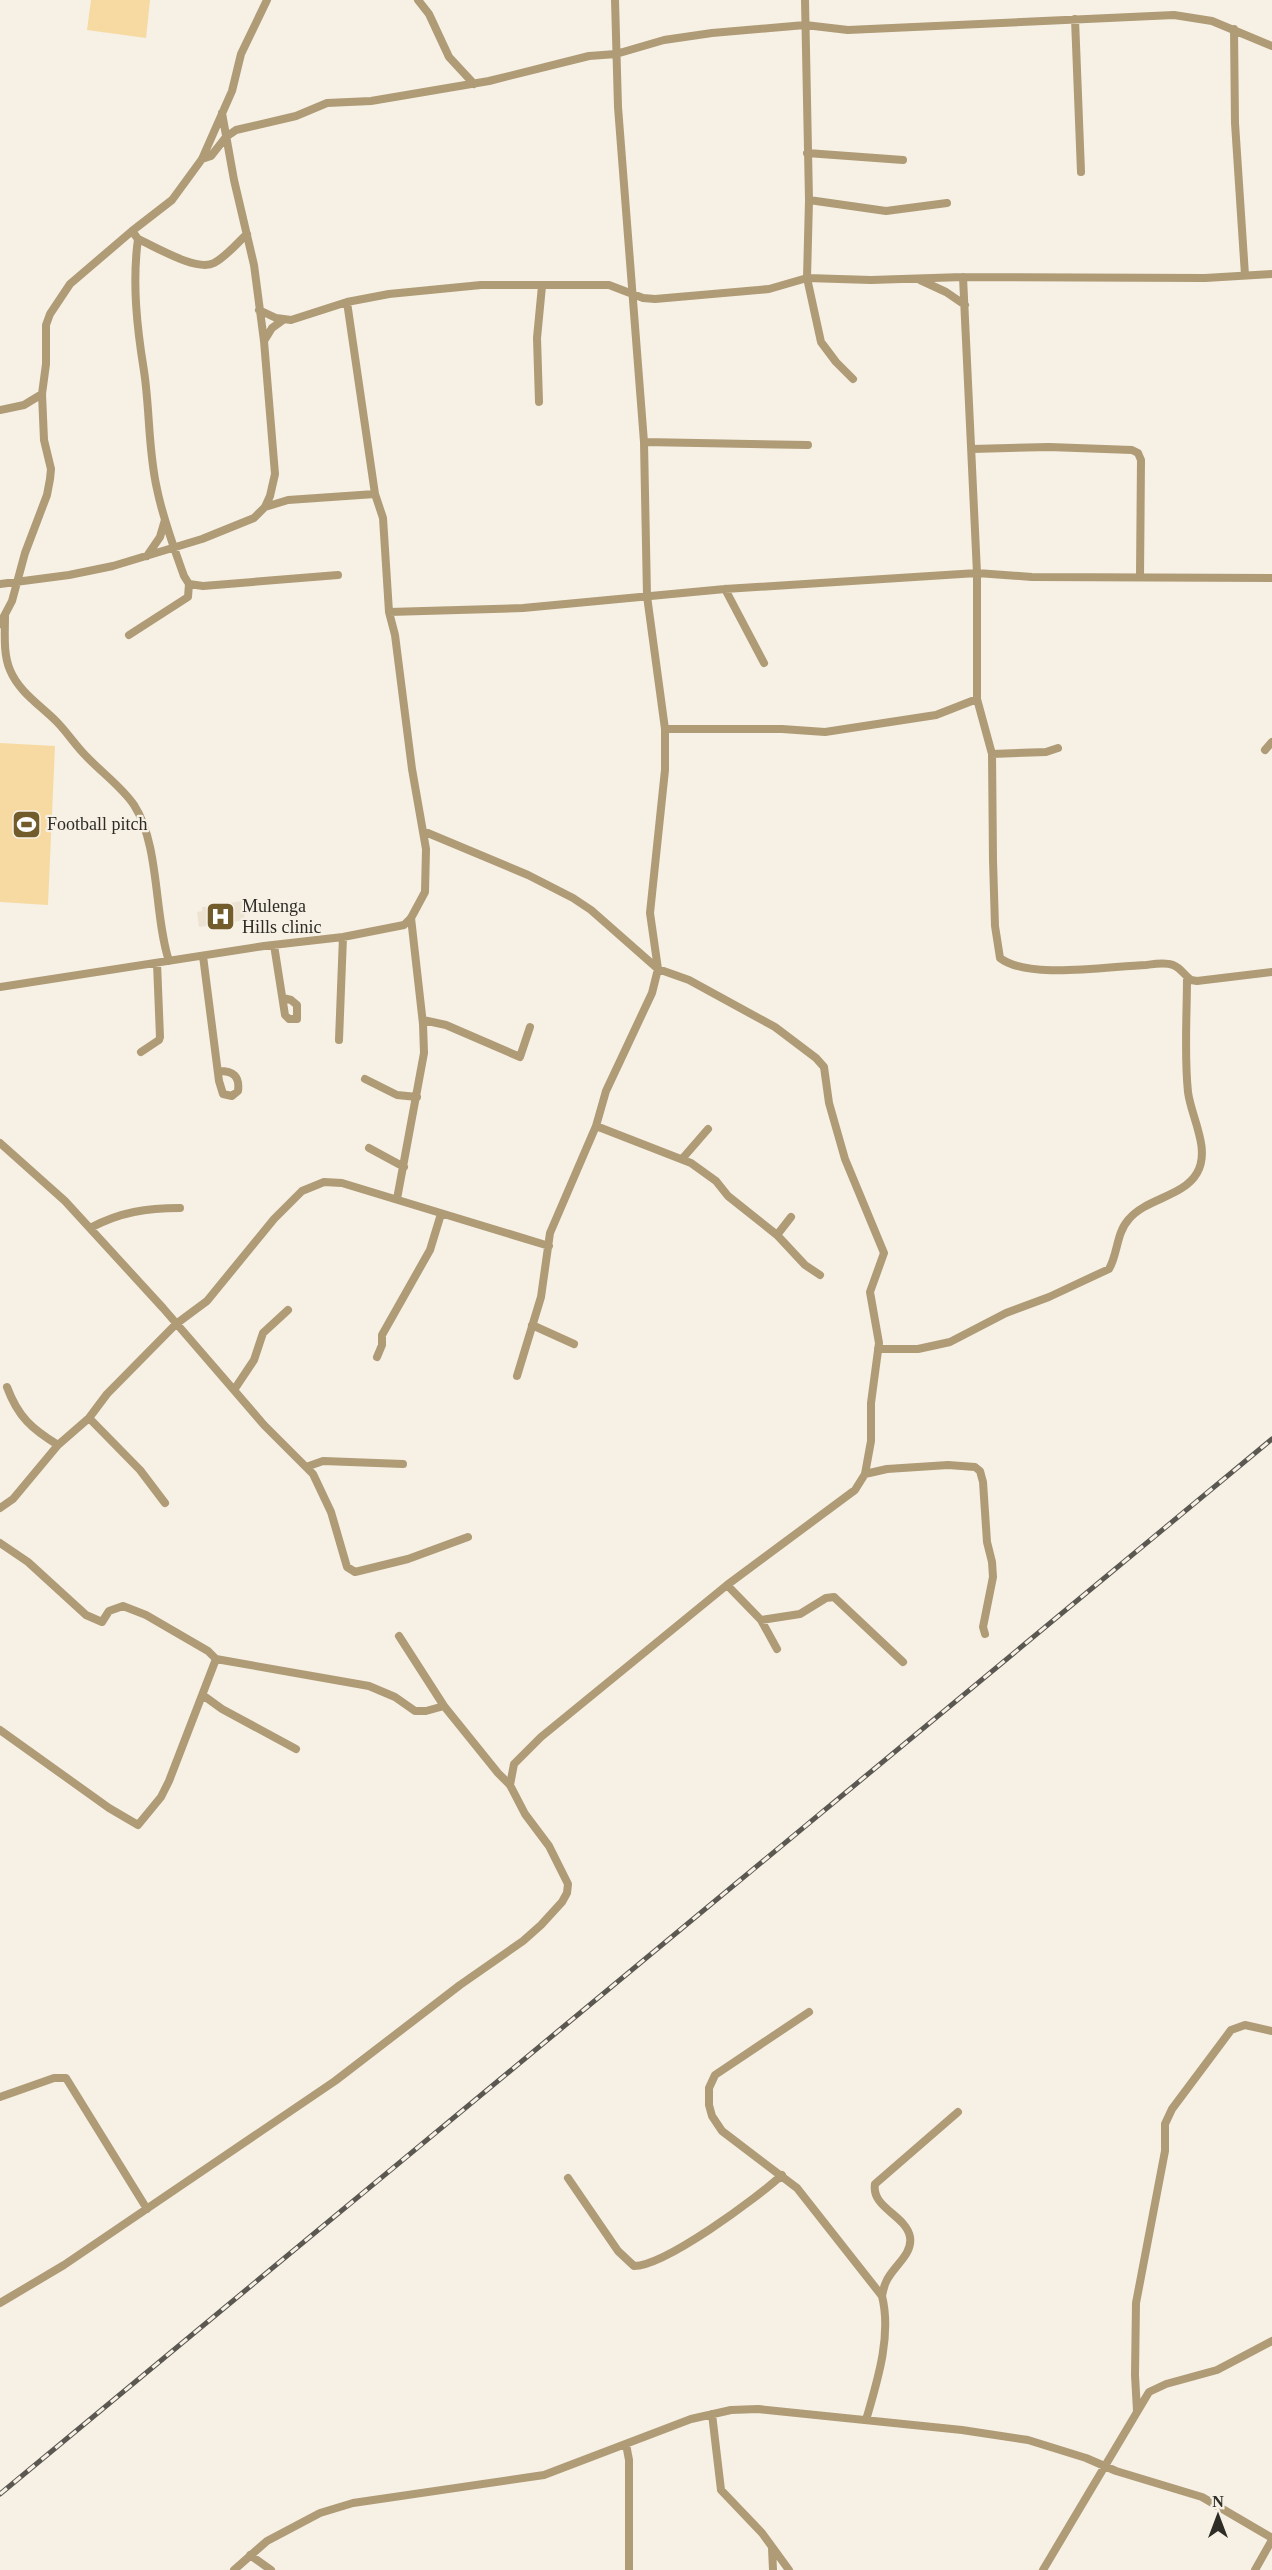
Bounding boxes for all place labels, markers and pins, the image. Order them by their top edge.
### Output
sports icon: Football pitch [10,808,42,840]
place label: Football pitch [47,814,148,834]
place label: Mulenga Hills clinic [242,896,322,937]
hospital icon: Mulenga Hills clinic [205,900,237,932]

